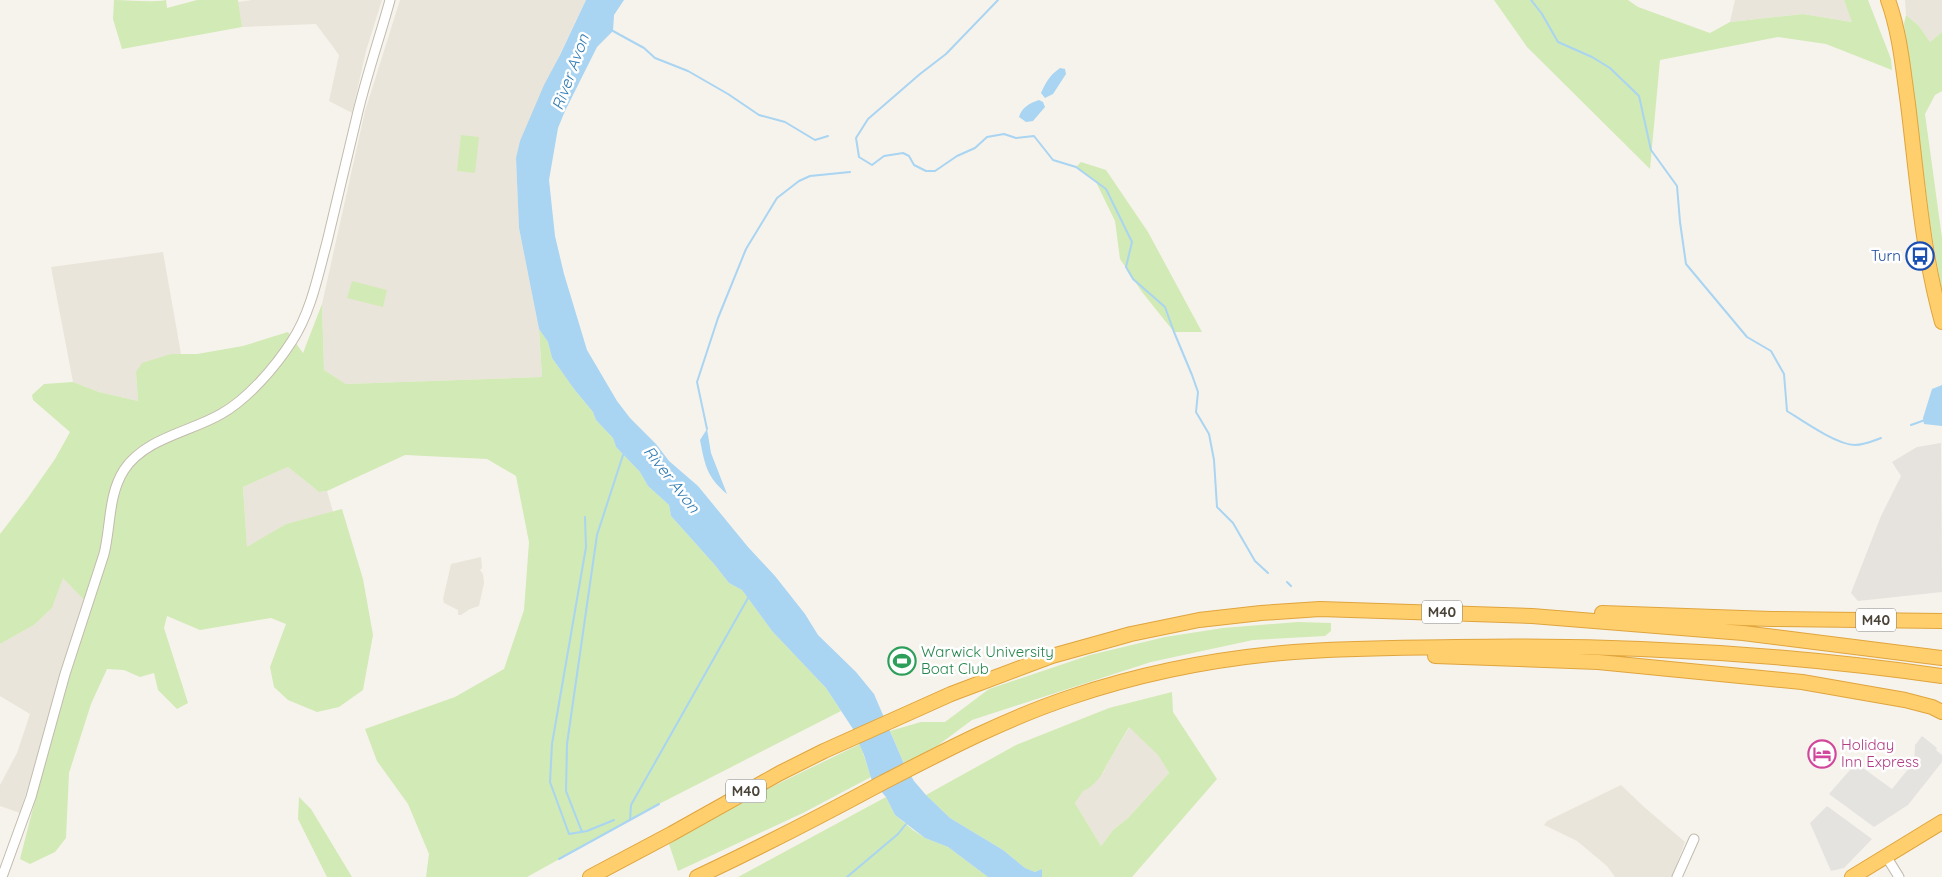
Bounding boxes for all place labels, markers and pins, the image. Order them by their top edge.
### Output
bus stop icon: Turn [1905,241,1935,271]
place label: Turn [1871,246,1901,265]
place label: Warwick University Boat Club [921,642,1054,678]
sports icon: Warwick University Boat Club [887,646,917,676]
place label: Holiday Inn Express [1841,735,1919,771]
hotel icon: Holiday Inn Express [1807,739,1837,769]

